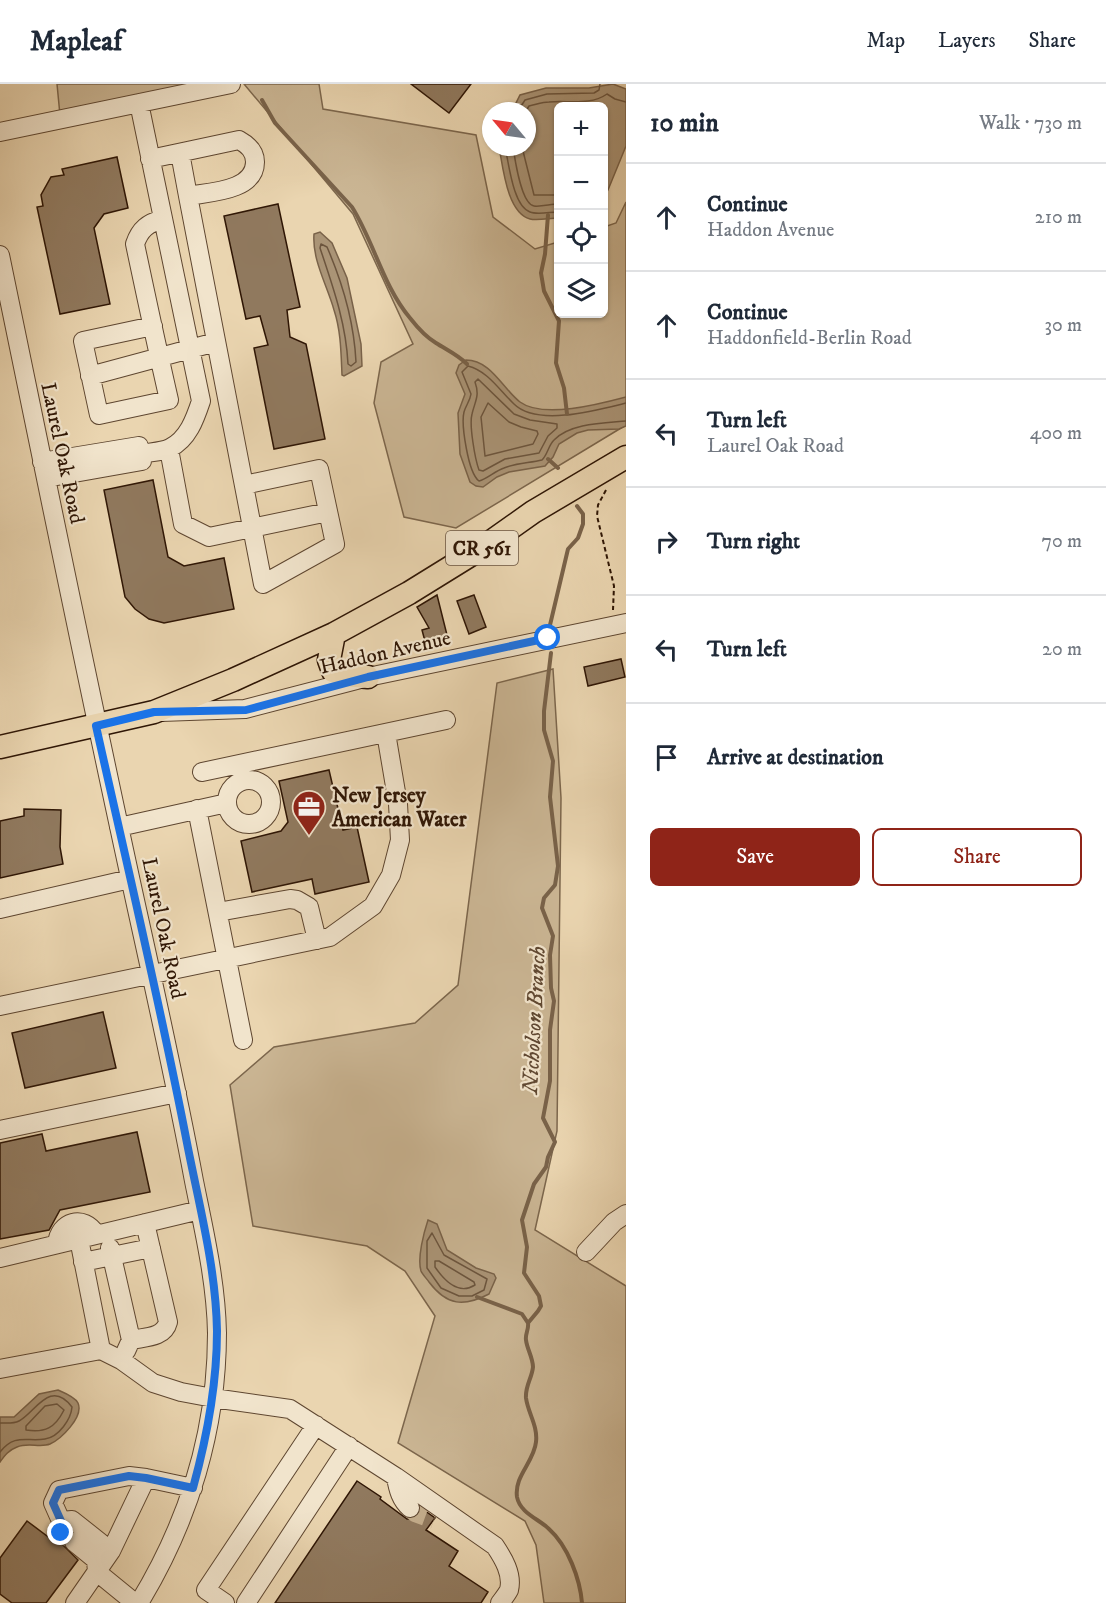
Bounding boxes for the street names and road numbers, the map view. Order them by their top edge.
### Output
street label: Laurel Oak Road [34,380,90,527]
road number: CR 561 [446,531,518,565]
street label: Haddon Avenue [317,625,454,681]
street label: Laurel Oak Road [135,855,191,1002]

